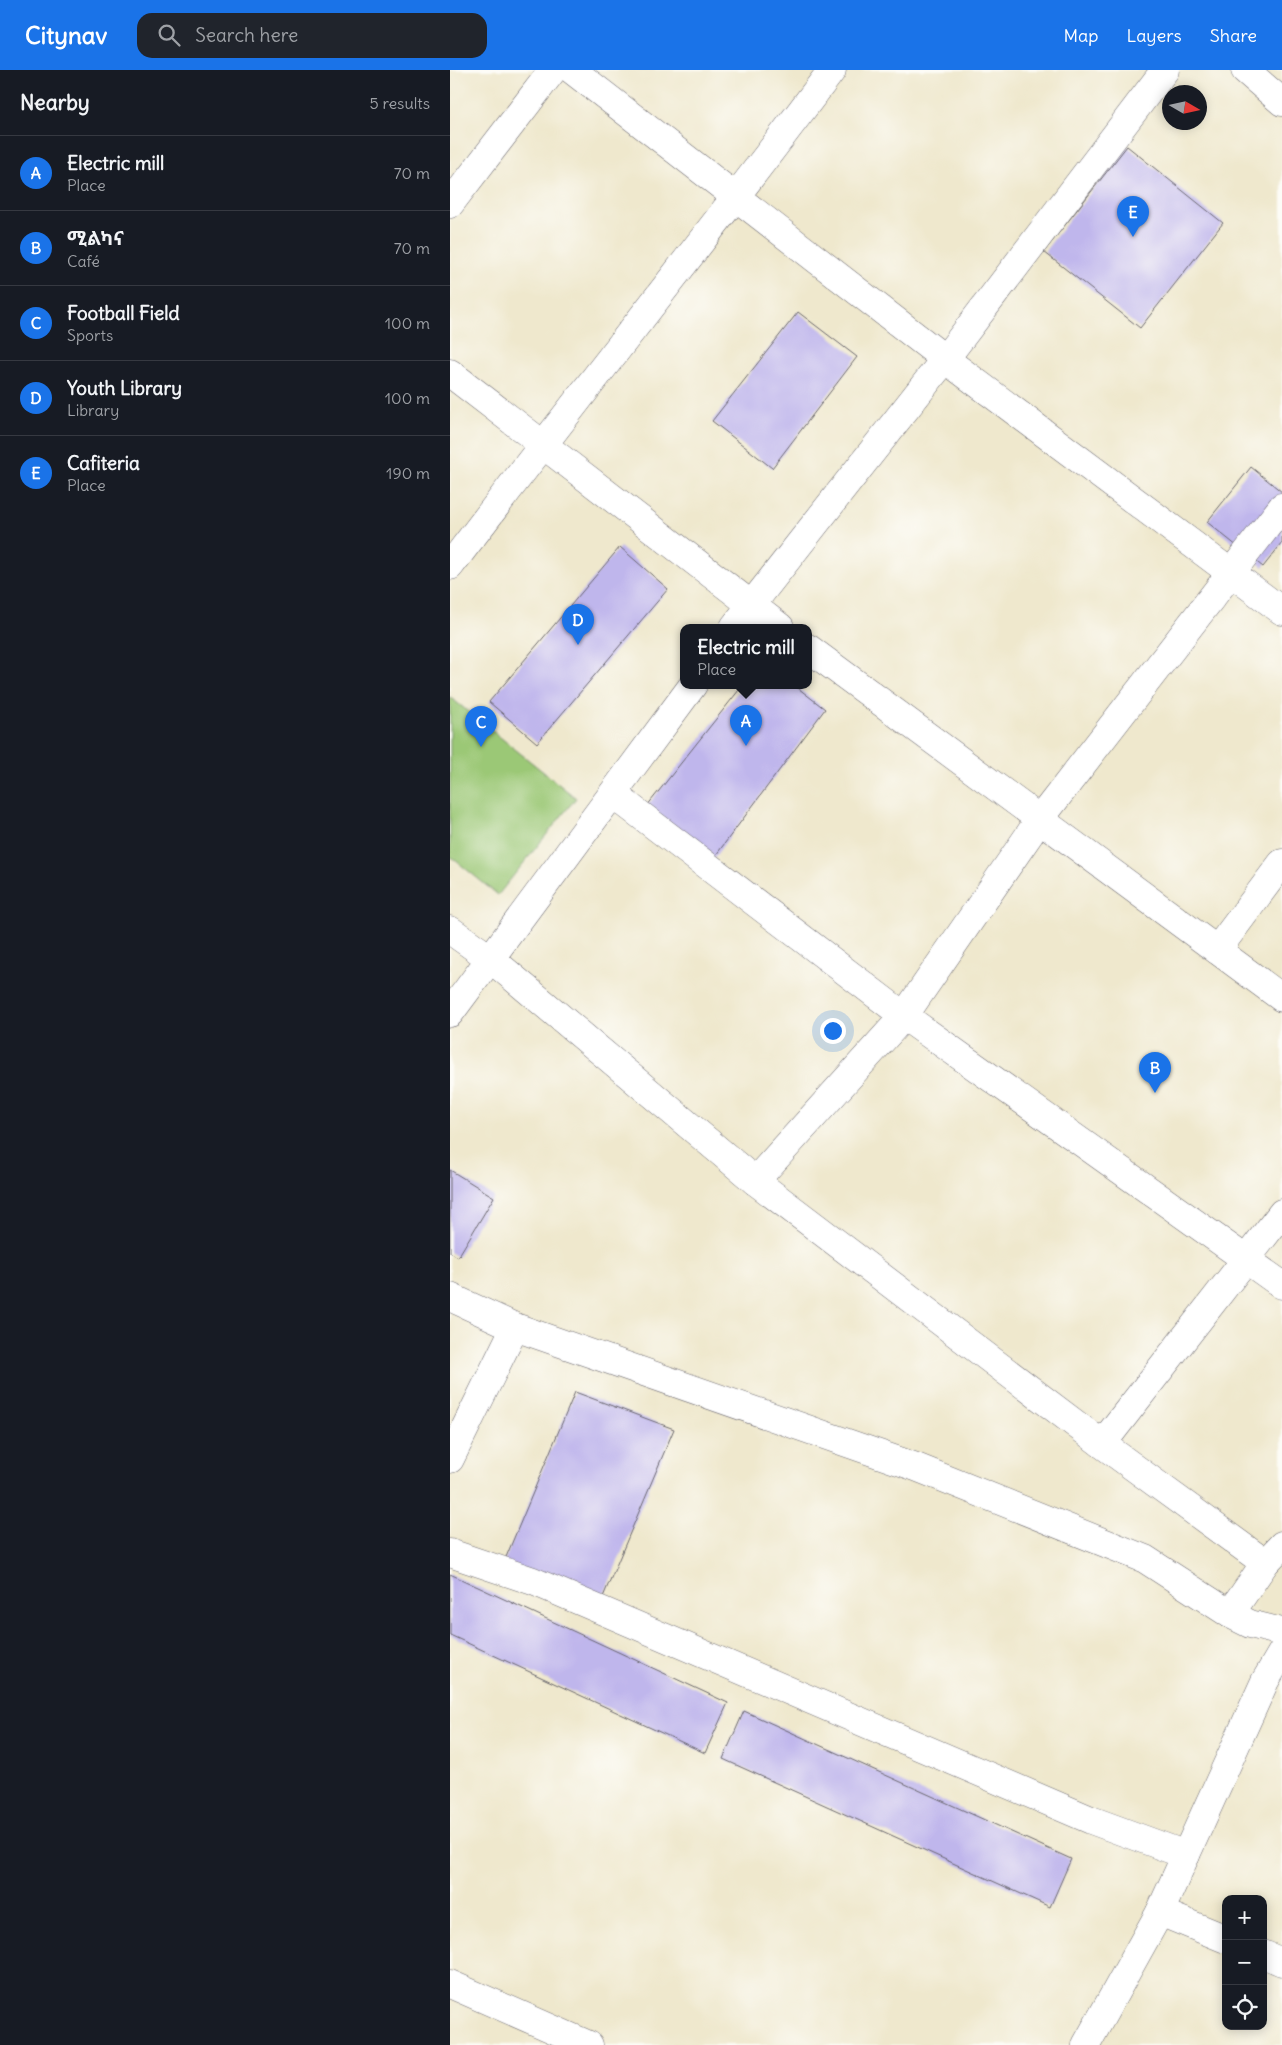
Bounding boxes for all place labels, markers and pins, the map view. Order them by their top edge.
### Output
pin: E [1117,196,1149,237]
pin: D [562,604,594,645]
pin: A [730,705,762,746]
pin: C [465,706,497,747]
pin: B [1139,1052,1171,1093]

